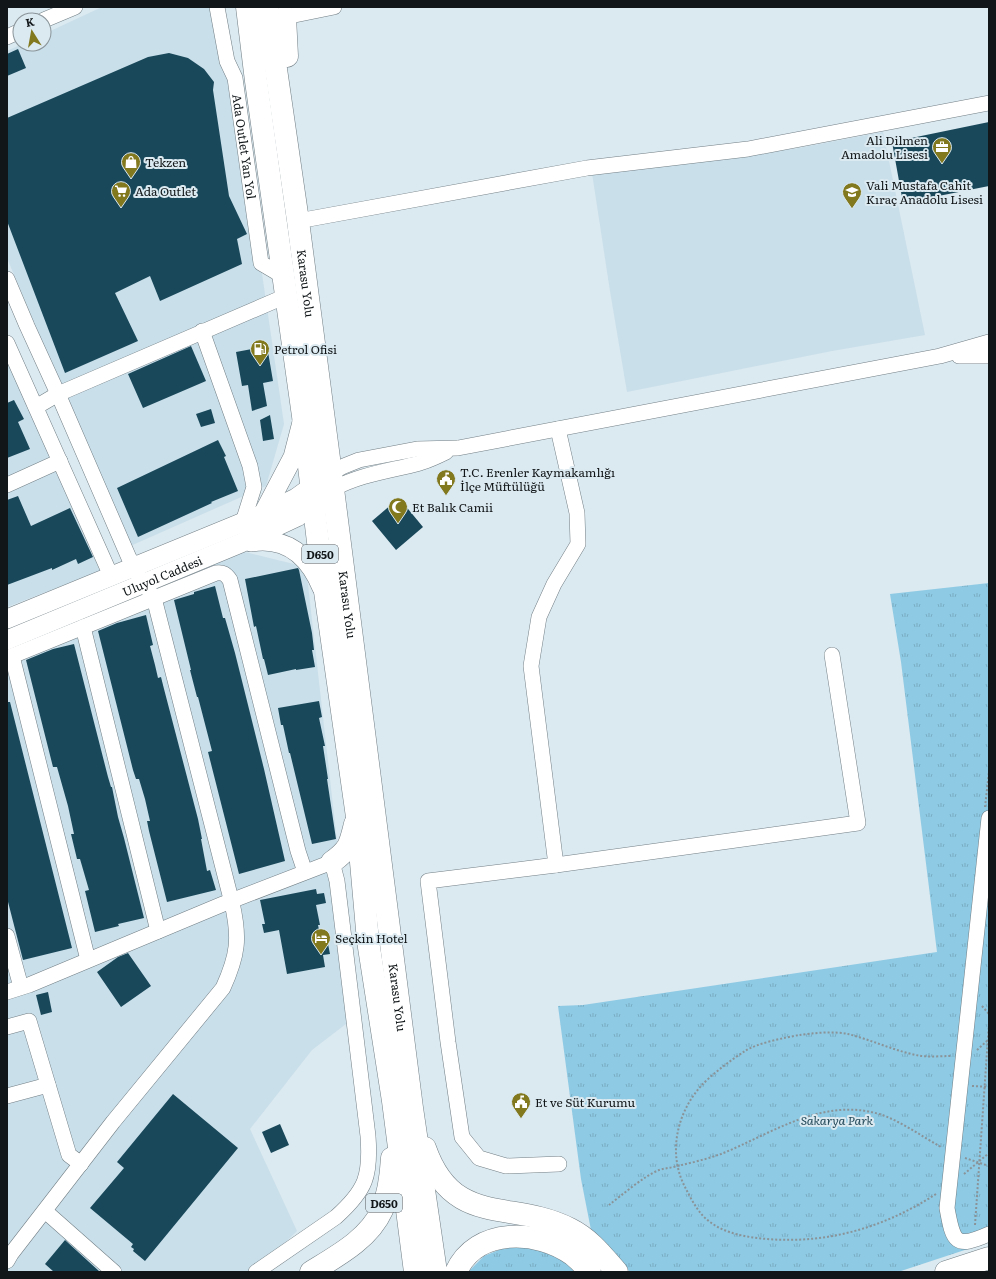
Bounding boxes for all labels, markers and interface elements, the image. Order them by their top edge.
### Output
north arrow [12,12,52,52]
text: K [24,12,36,30]
street label: Ada Outlet Yan Yol [228,93,261,200]
place label: Ali Dilmen Amadolu Lisesi [841,131,928,163]
office icon: Ali Dilmen Amadolu Lisesi [931,136,953,164]
shop icon: Tekzen [120,151,142,179]
place label: Tekzen [145,153,186,171]
place label: Vali Mustafa Cahit Kıraç Anadolu Lisesi [866,176,983,208]
supermarket icon: Ada Outlet [110,180,132,208]
school or university icon: Vali Mustafa Cahit Kıraç Anadolu Lisesi [841,181,863,209]
place label: Ada Outlet [135,182,196,200]
street label: Karasu Yolu [293,248,320,319]
fuel station icon: Petrol Ofisi [249,338,271,366]
place label: Petrol Ofisi [274,340,337,358]
place label: T.C. Erenler Kaymakamlığı İlçe Müftülüğü [460,463,615,495]
public building icon: T.C. Erenler Kaymakamlığı İlçe Müftülüğü [435,468,457,496]
mosque icon: Et Balık Camii [387,496,409,524]
place label: Et Balık Camii [412,498,493,516]
road number: D650 [302,545,338,563]
street label: Uluyol Caddesi [119,551,205,600]
street label: Karasu Yolu [334,569,361,640]
hotel icon: Seçkin Hotel [310,927,332,955]
place label: Seçkin Hotel [335,929,408,947]
street label: Karasu Yolu [385,962,411,1033]
public building icon: Et ve Süt Kurumu [510,1091,532,1119]
place label: Et ve Süt Kurumu [535,1093,635,1111]
park label: Sakarya Park [801,1111,874,1129]
road number: D650 [366,1194,402,1212]

